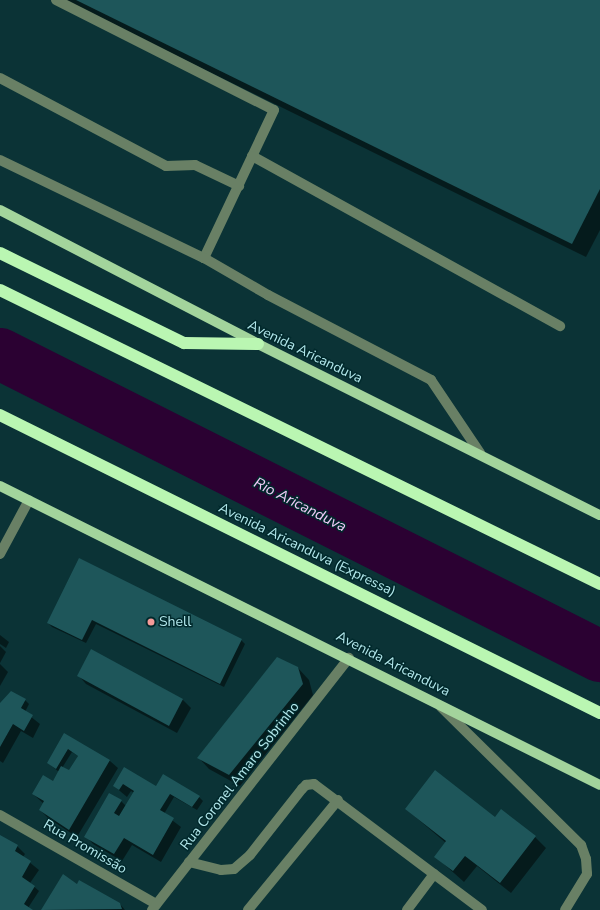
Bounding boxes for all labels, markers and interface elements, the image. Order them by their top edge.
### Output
street label: Avenida Aricanduva [245,317,365,387]
water label: Rio Aricanduva [251,474,349,536]
street label: Avenida Aricanduva (Expressa) [216,500,398,600]
place label: Shell [159,614,191,630]
marker: Shell [146,617,156,627]
street label: Avenida Aricanduva [333,628,453,700]
street label: Rua Coronel Amaro Sobrinho [177,699,303,853]
street label: Rua Promissão [40,816,130,878]

